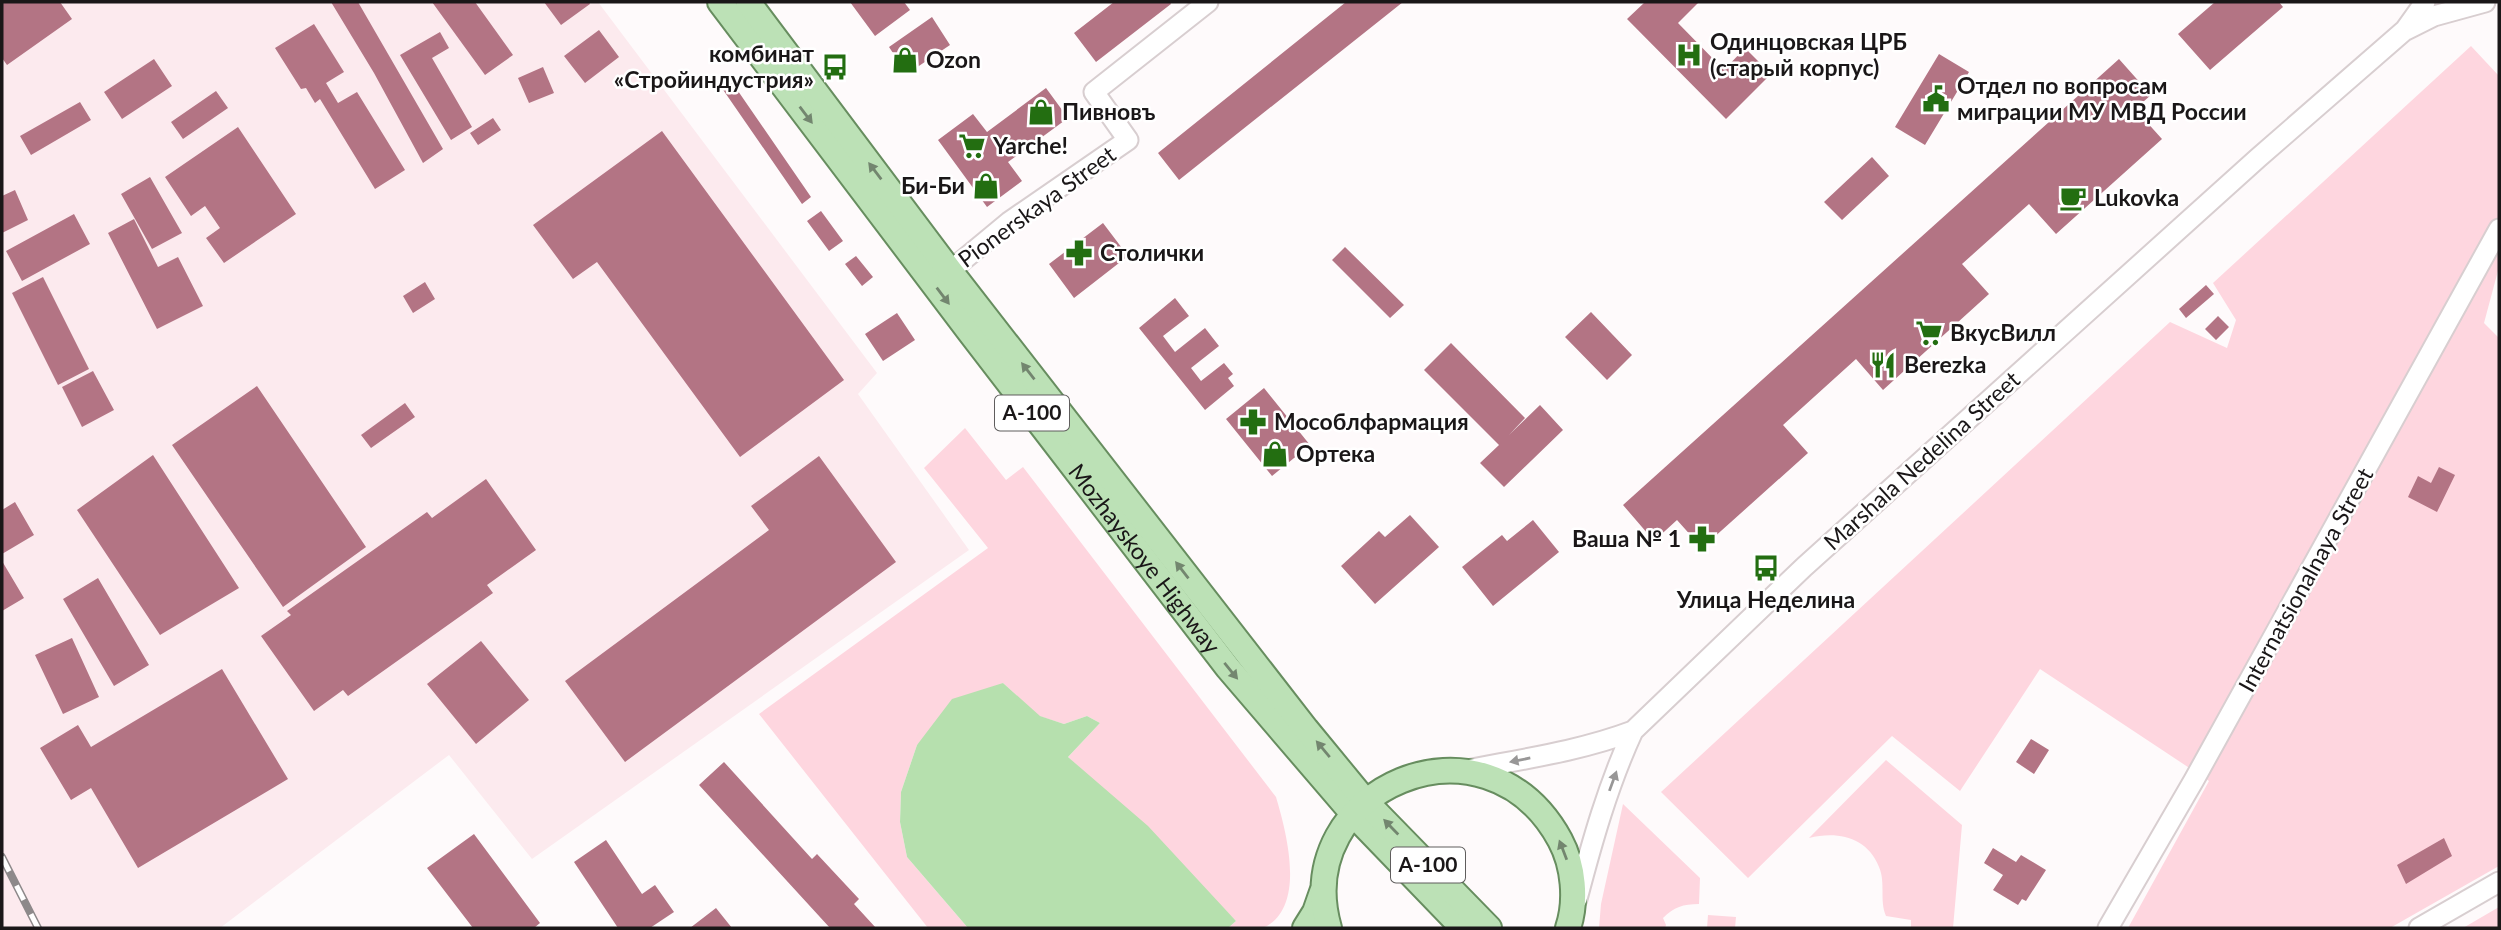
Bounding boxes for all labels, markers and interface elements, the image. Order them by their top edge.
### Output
place label: Одинцовская ЦРБ (старый корпус) [1710,27,1907,81]
place label: комбинат «Стройиндустрия» [614,39,814,93]
hospital icon: Одинцовская ЦРБ (старый корпус) [1674,40,1704,70]
shop icon: Ozon [890,45,920,75]
place label: Ozon [926,45,981,73]
bus stop icon: комбинат «Стройиндустрия» [820,52,850,82]
place label: Отдел по вопросам миграции МУ МВД России [1957,71,2247,125]
public building icon: Отдел по вопросам миграции МУ МВД России [1921,84,1951,114]
shop icon: Пивновъ [1026,97,1056,127]
place label: Пивновъ [1062,97,1156,125]
one-way arrow [799,105,814,123]
supermarket icon: Yarche! [957,131,987,161]
place label: Yarche! [992,131,1068,159]
street label: Pionerskaya Street [952,139,1121,273]
one-way arrow [868,162,882,180]
place label: Би-Би [901,171,965,199]
shop icon: Би-Би [971,171,1001,201]
cafe icon: Lukovka [2058,183,2088,213]
place label: Lukovka [2094,183,2179,211]
pharmacy icon: Столички [1064,238,1094,268]
place label: Столички [1100,238,1204,266]
one-way arrow [936,287,950,306]
supermarket icon: ВкусВилл [1914,318,1944,348]
place label: ВкусВилл [1950,318,2056,346]
restaurant icon: Berezka [1868,350,1898,380]
place label: Berezka [1904,350,1986,378]
one-way arrow [1020,363,1035,381]
street label: Marshala Nedelina Street [1818,364,2026,556]
road number: А-100 [995,396,1069,430]
pharmacy icon: Мособлфармация [1238,407,1268,437]
place label: Мособлфармация [1274,407,1469,435]
shop icon: Ортека [1260,439,1290,469]
place label: Ортека [1296,439,1375,467]
street label: Mozhayskoye Highway [1063,458,1227,659]
street label: Internatsionalnaya Street [2232,462,2379,696]
place label: Ваша № 1 [1572,524,1681,552]
pharmacy icon: Ваша № 1 [1687,524,1717,554]
bus stop icon: Улица Неделина [1751,553,1781,583]
one-way arrow [1175,562,1190,580]
place label: Улица Неделина [1676,585,1855,613]
one-way arrow [1224,661,1239,679]
one-way arrow [1316,741,1331,758]
one-way arrow [1508,755,1530,766]
one-way arrow [1608,770,1619,791]
one-way arrow [1382,818,1399,835]
one-way arrow [1558,839,1569,860]
road number: А-100 [1391,848,1465,882]

